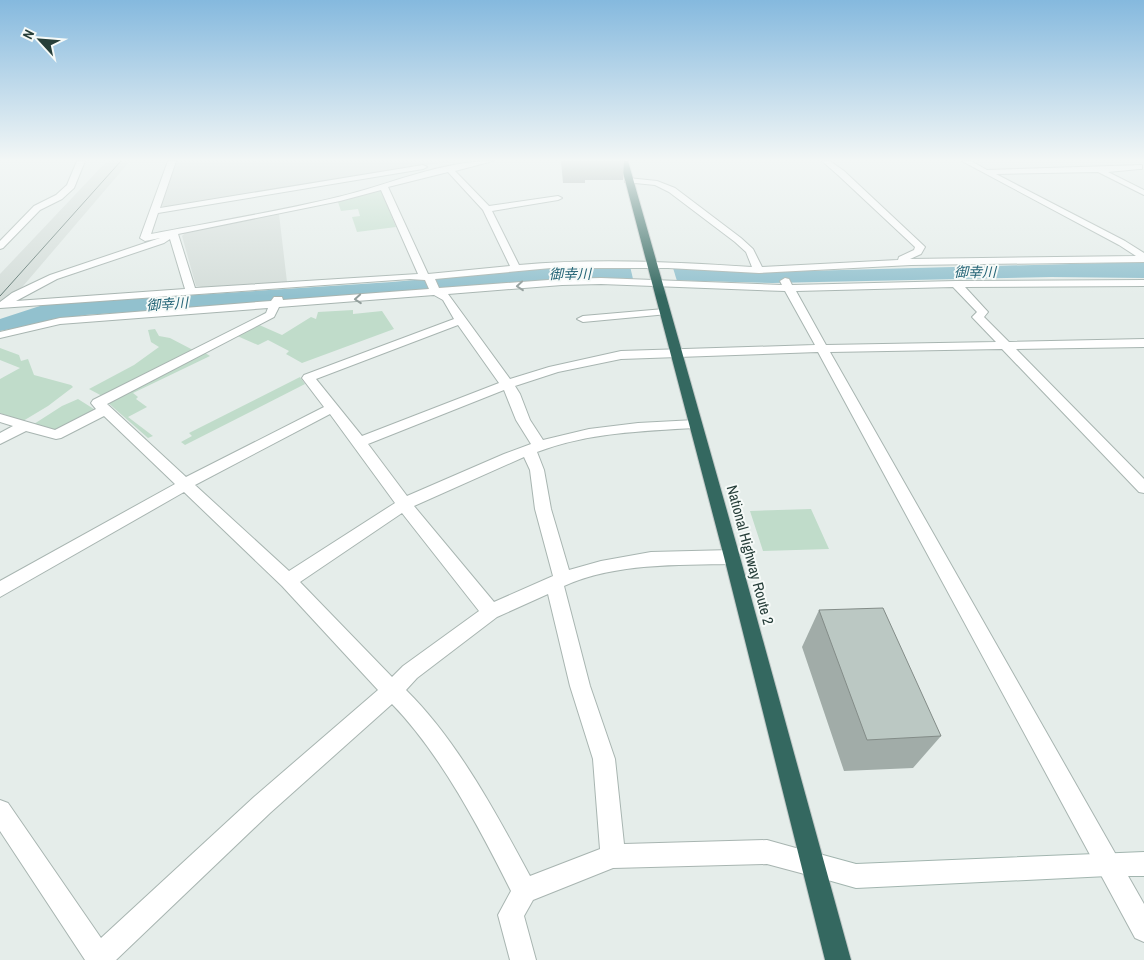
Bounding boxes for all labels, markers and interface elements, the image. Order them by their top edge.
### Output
north arrow [15,15,65,65]
text: N [18,27,38,42]
water label: 御幸川 [954,263,998,281]
water label: 御幸川 [549,265,593,283]
one-way arrow [516,280,524,291]
water label: 御幸川 [145,293,191,314]
one-way arrow [354,294,362,305]
street label: National Highway Route 2 [722,483,779,627]

